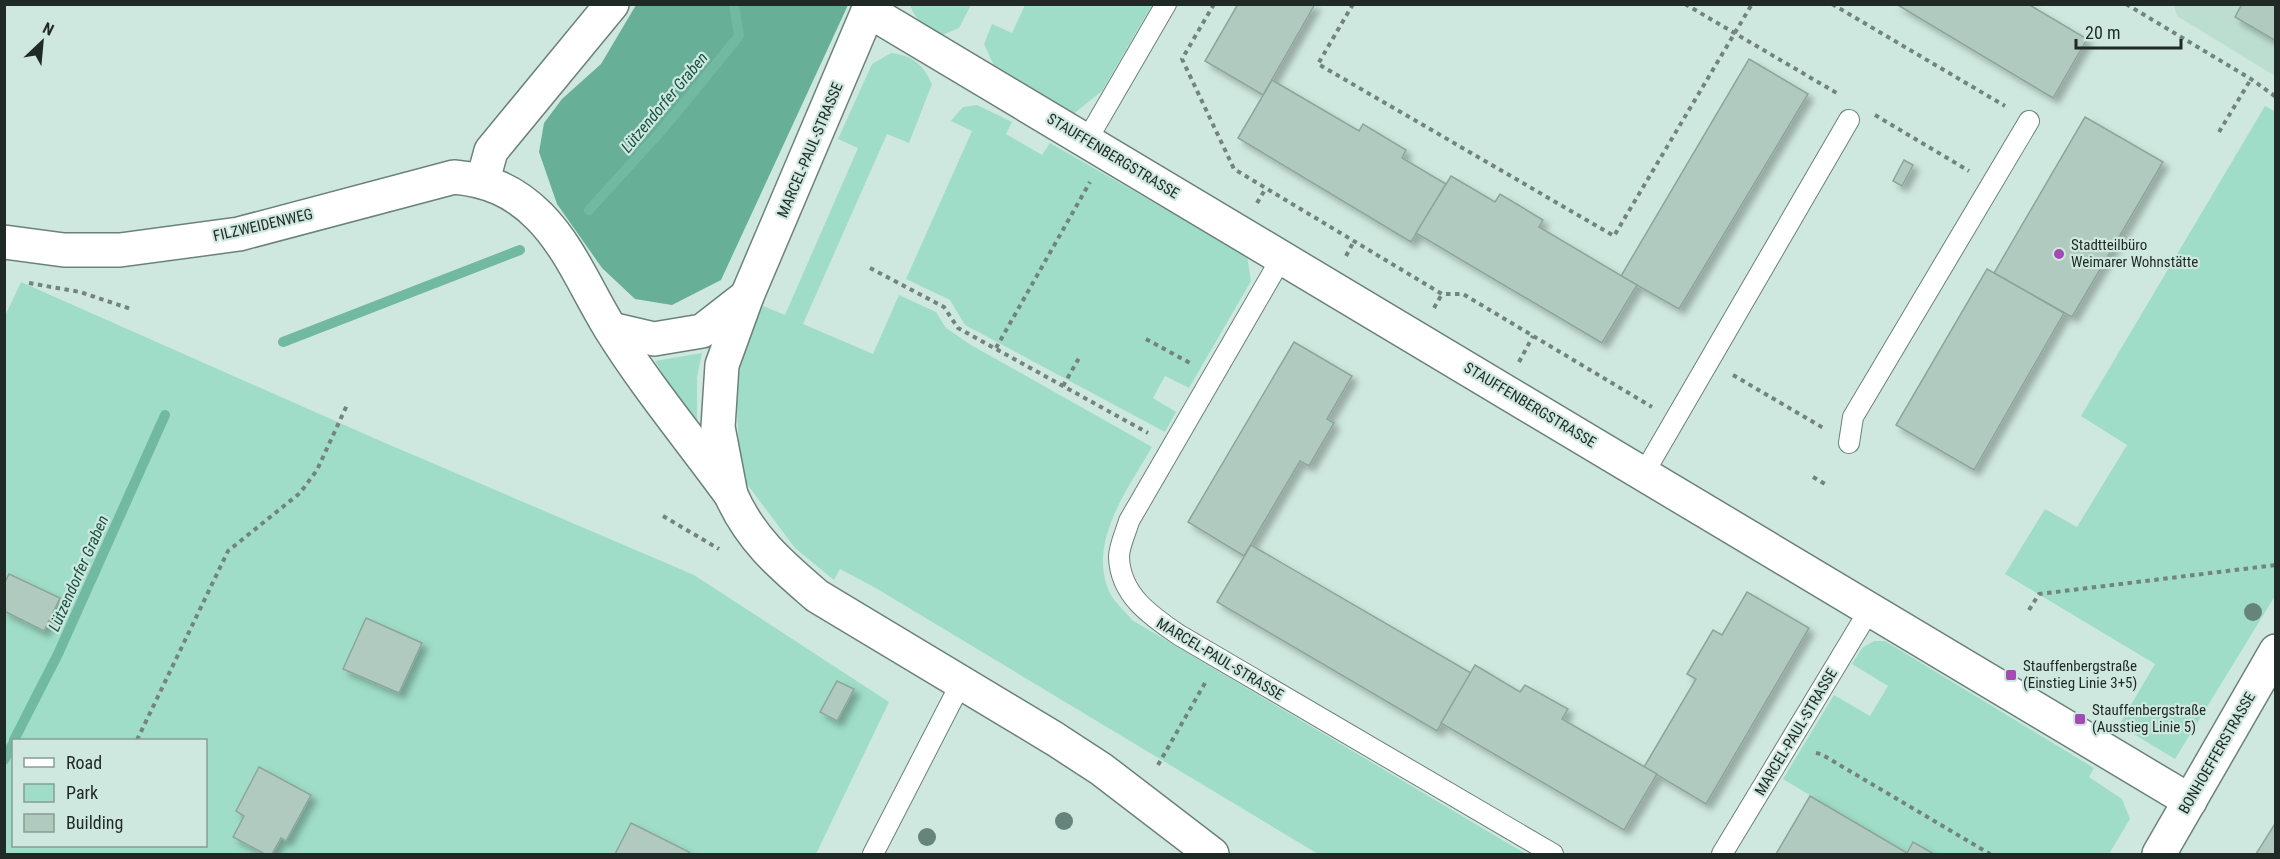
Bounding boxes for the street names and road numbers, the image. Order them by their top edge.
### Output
street label: MARCEL-PAUL-STRASSE [773,80,847,220]
street label: STAUFFENBERGSTRASSE [1044,109,1182,203]
street label: FILZWEIDENWEG [211,205,315,245]
street label: STAUFFENBERGSTRASSE [1461,358,1599,452]
street label: MARCEL-PAUL-STRASSE [1153,614,1287,704]
street label: MARCEL-PAUL-STRASSE [1751,665,1841,799]
street label: BONHOEFFERSTRASSE [2175,689,2259,817]

